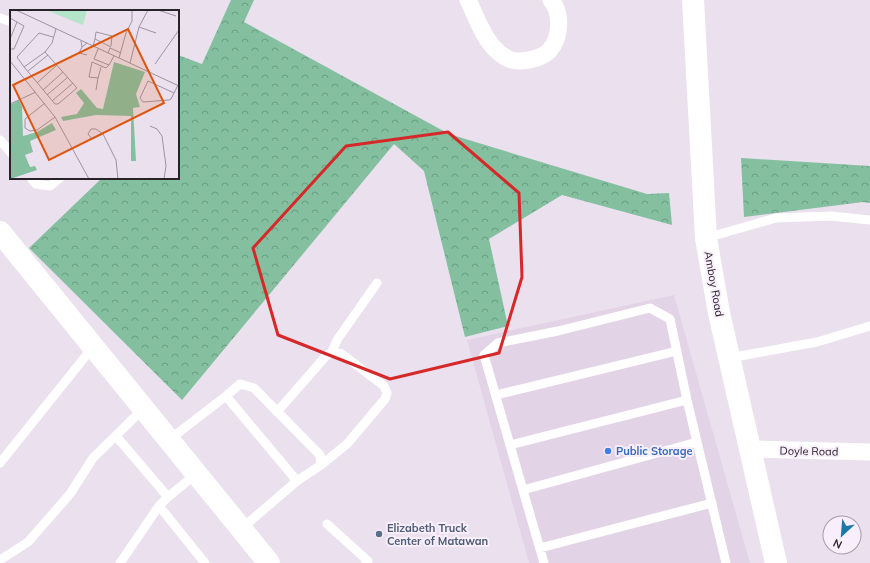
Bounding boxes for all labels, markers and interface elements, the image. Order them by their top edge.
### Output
inset map [10,10,179,179]
street label: Amboy Road [701,250,727,318]
street label: Doyle Road [780,443,838,459]
place label: Public Storage [616,444,693,458]
marker: Public Storage [603,446,613,456]
north arrow [822,515,862,555]
place label: Elizabeth Truck Center of Matawan [387,521,488,548]
marker: Elizabeth Truck Center of Matawan [374,529,384,539]
text: N [831,536,844,552]

